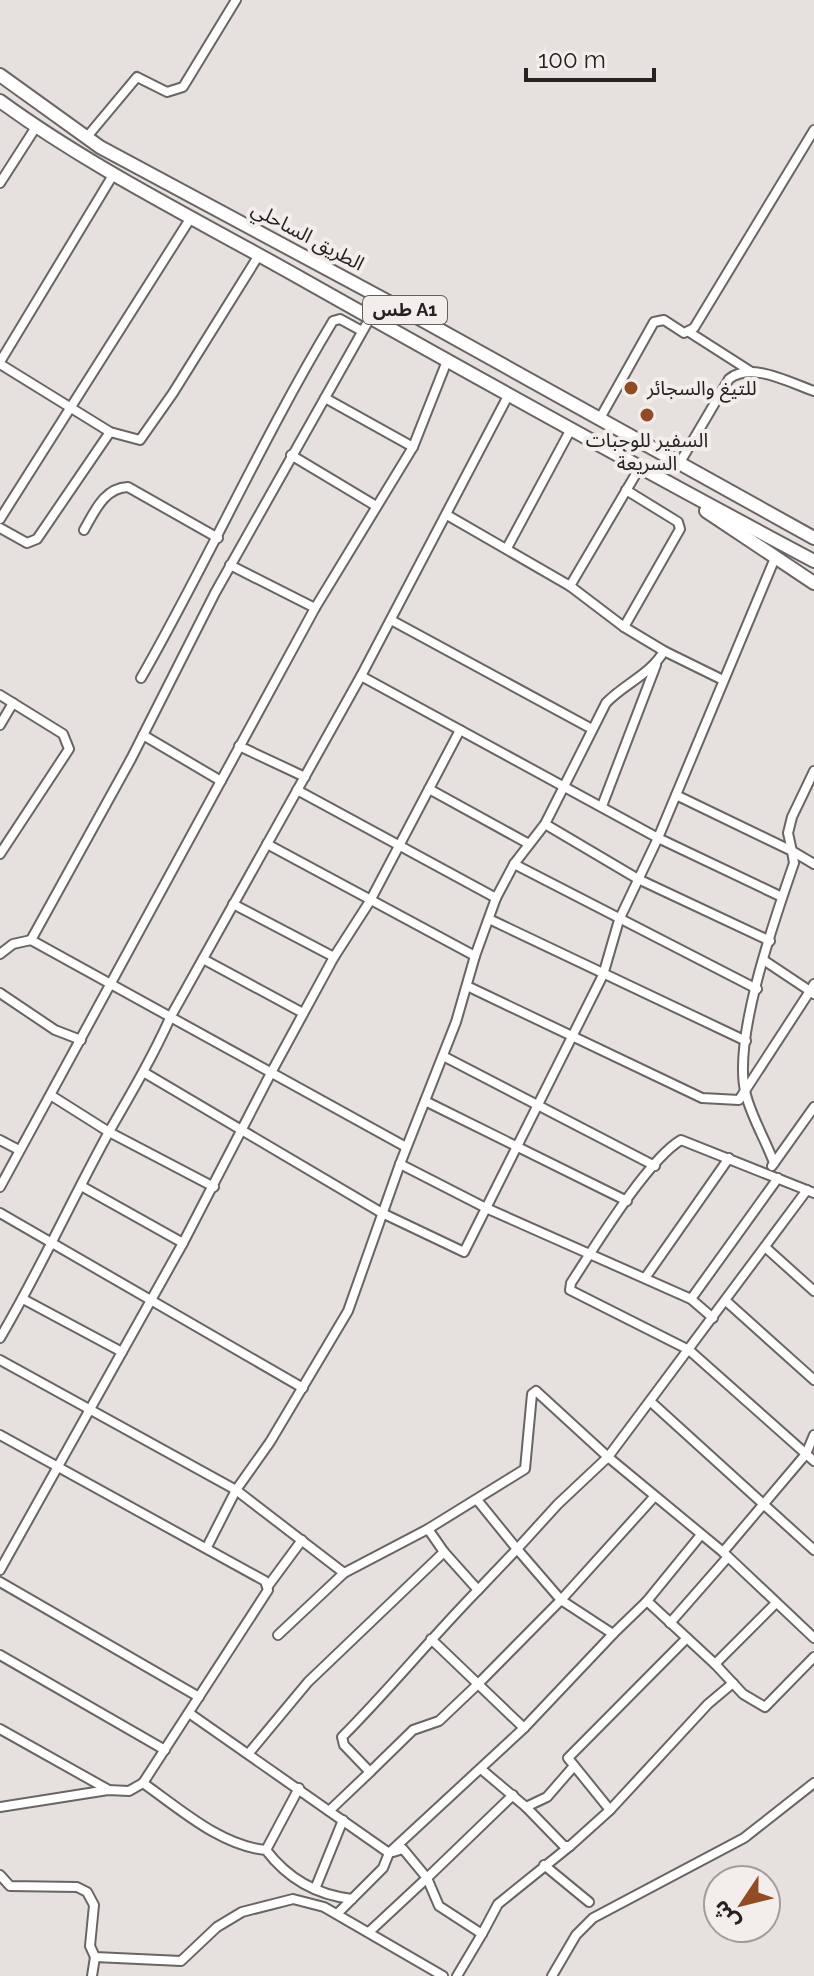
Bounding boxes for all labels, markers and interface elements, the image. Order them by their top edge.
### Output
scale bar [526,32,654,82]
text: 100 m [538,45,606,74]
street label: الطريق الساحلي [246,196,368,279]
road number: طس A1 [363,296,447,324]
place label: للتيغ والسجائر [646,376,757,403]
marker: للتيغ والسجائر [622,379,640,397]
marker: السفير للوجبات السريعة [638,406,656,424]
place label: السفير للوجبات السريعة [586,428,708,475]
north arrow [702,1864,782,1944]
text: ش [706,1896,745,1935]

